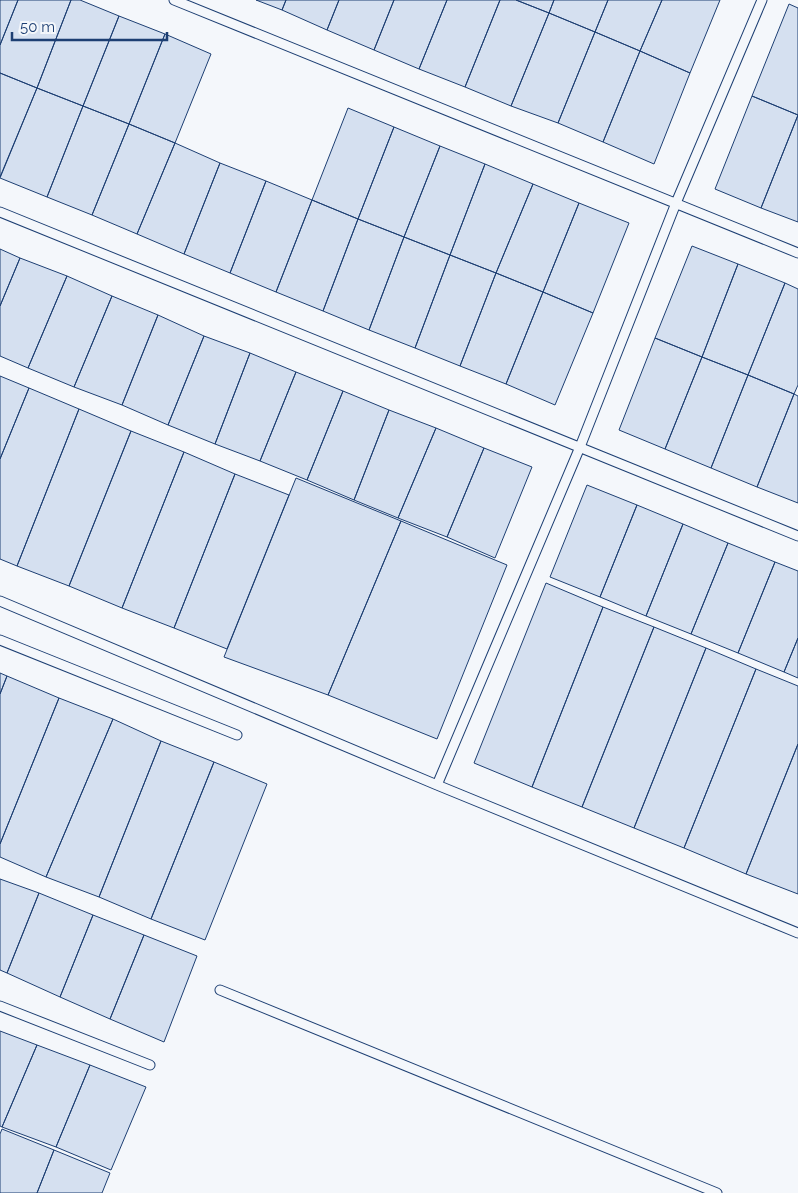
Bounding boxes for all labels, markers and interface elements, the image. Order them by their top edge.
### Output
scale bar [12,10,168,42]
text: 50 m [20,18,55,36]

